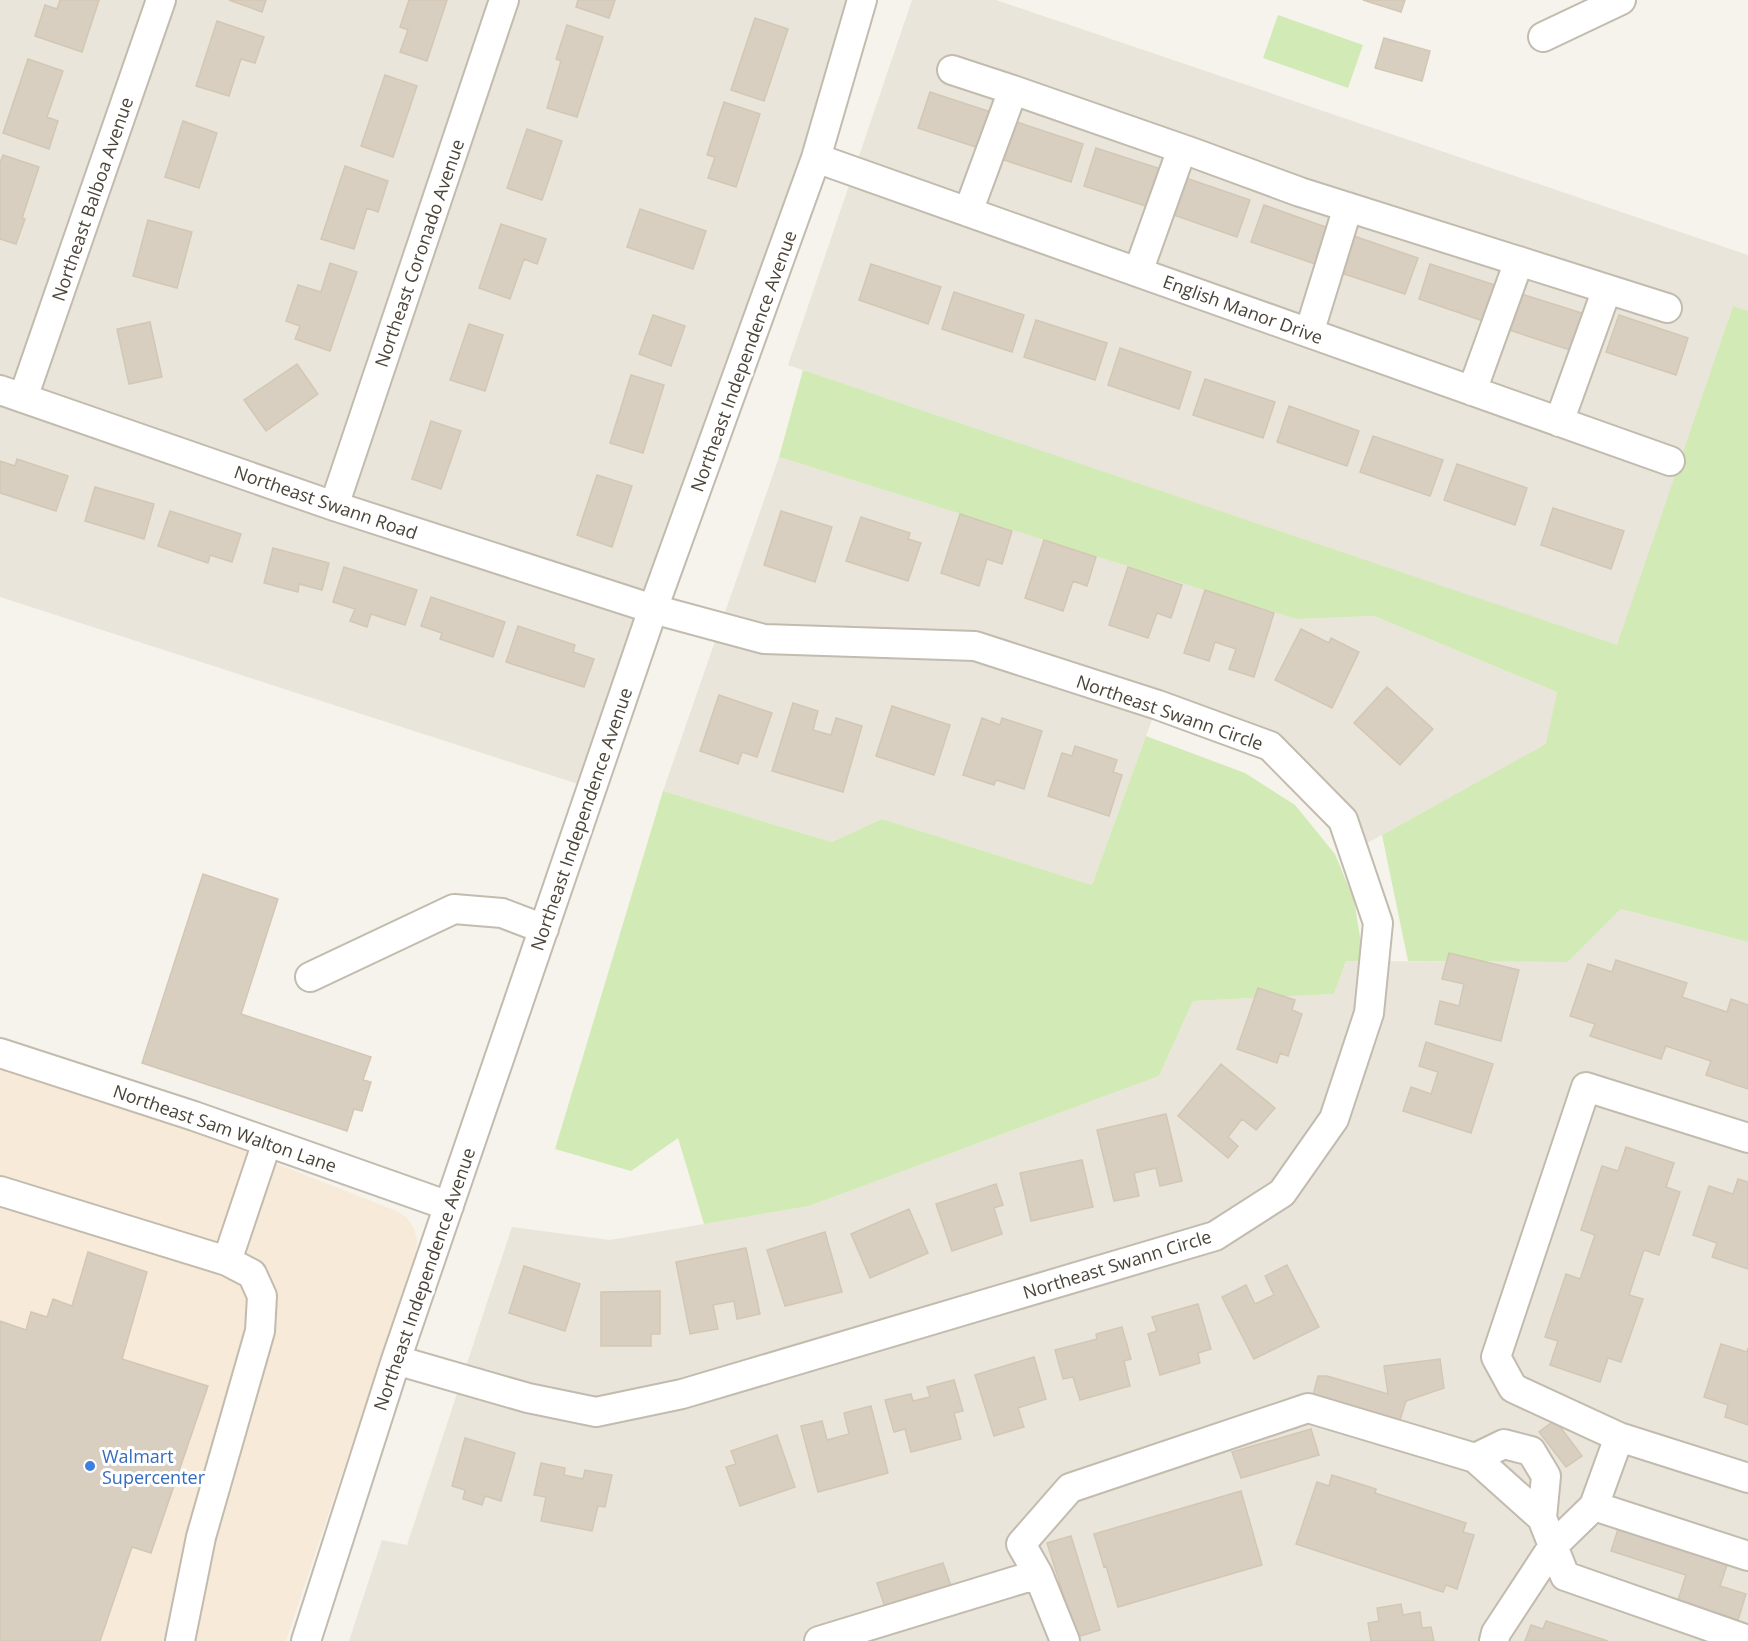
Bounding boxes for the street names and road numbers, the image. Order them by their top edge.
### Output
street label: Northeast Balboa Avenue [46,94,138,304]
street label: Northeast Coronado Avenue [369,136,469,370]
street label: Northeast Independence Avenue [684,227,802,495]
street label: English Manor Drive [1160,269,1326,349]
street label: Northeast Swann Road [231,459,421,545]
street label: Northeast Swann Circle [1073,669,1267,755]
street label: Northeast Independence Avenue [525,684,637,954]
street label: Northeast Sam Walton Lane [110,1078,340,1178]
street label: Northeast Independence Avenue [368,1144,480,1414]
street label: Northeast Swann Circle [1020,1224,1214,1304]

